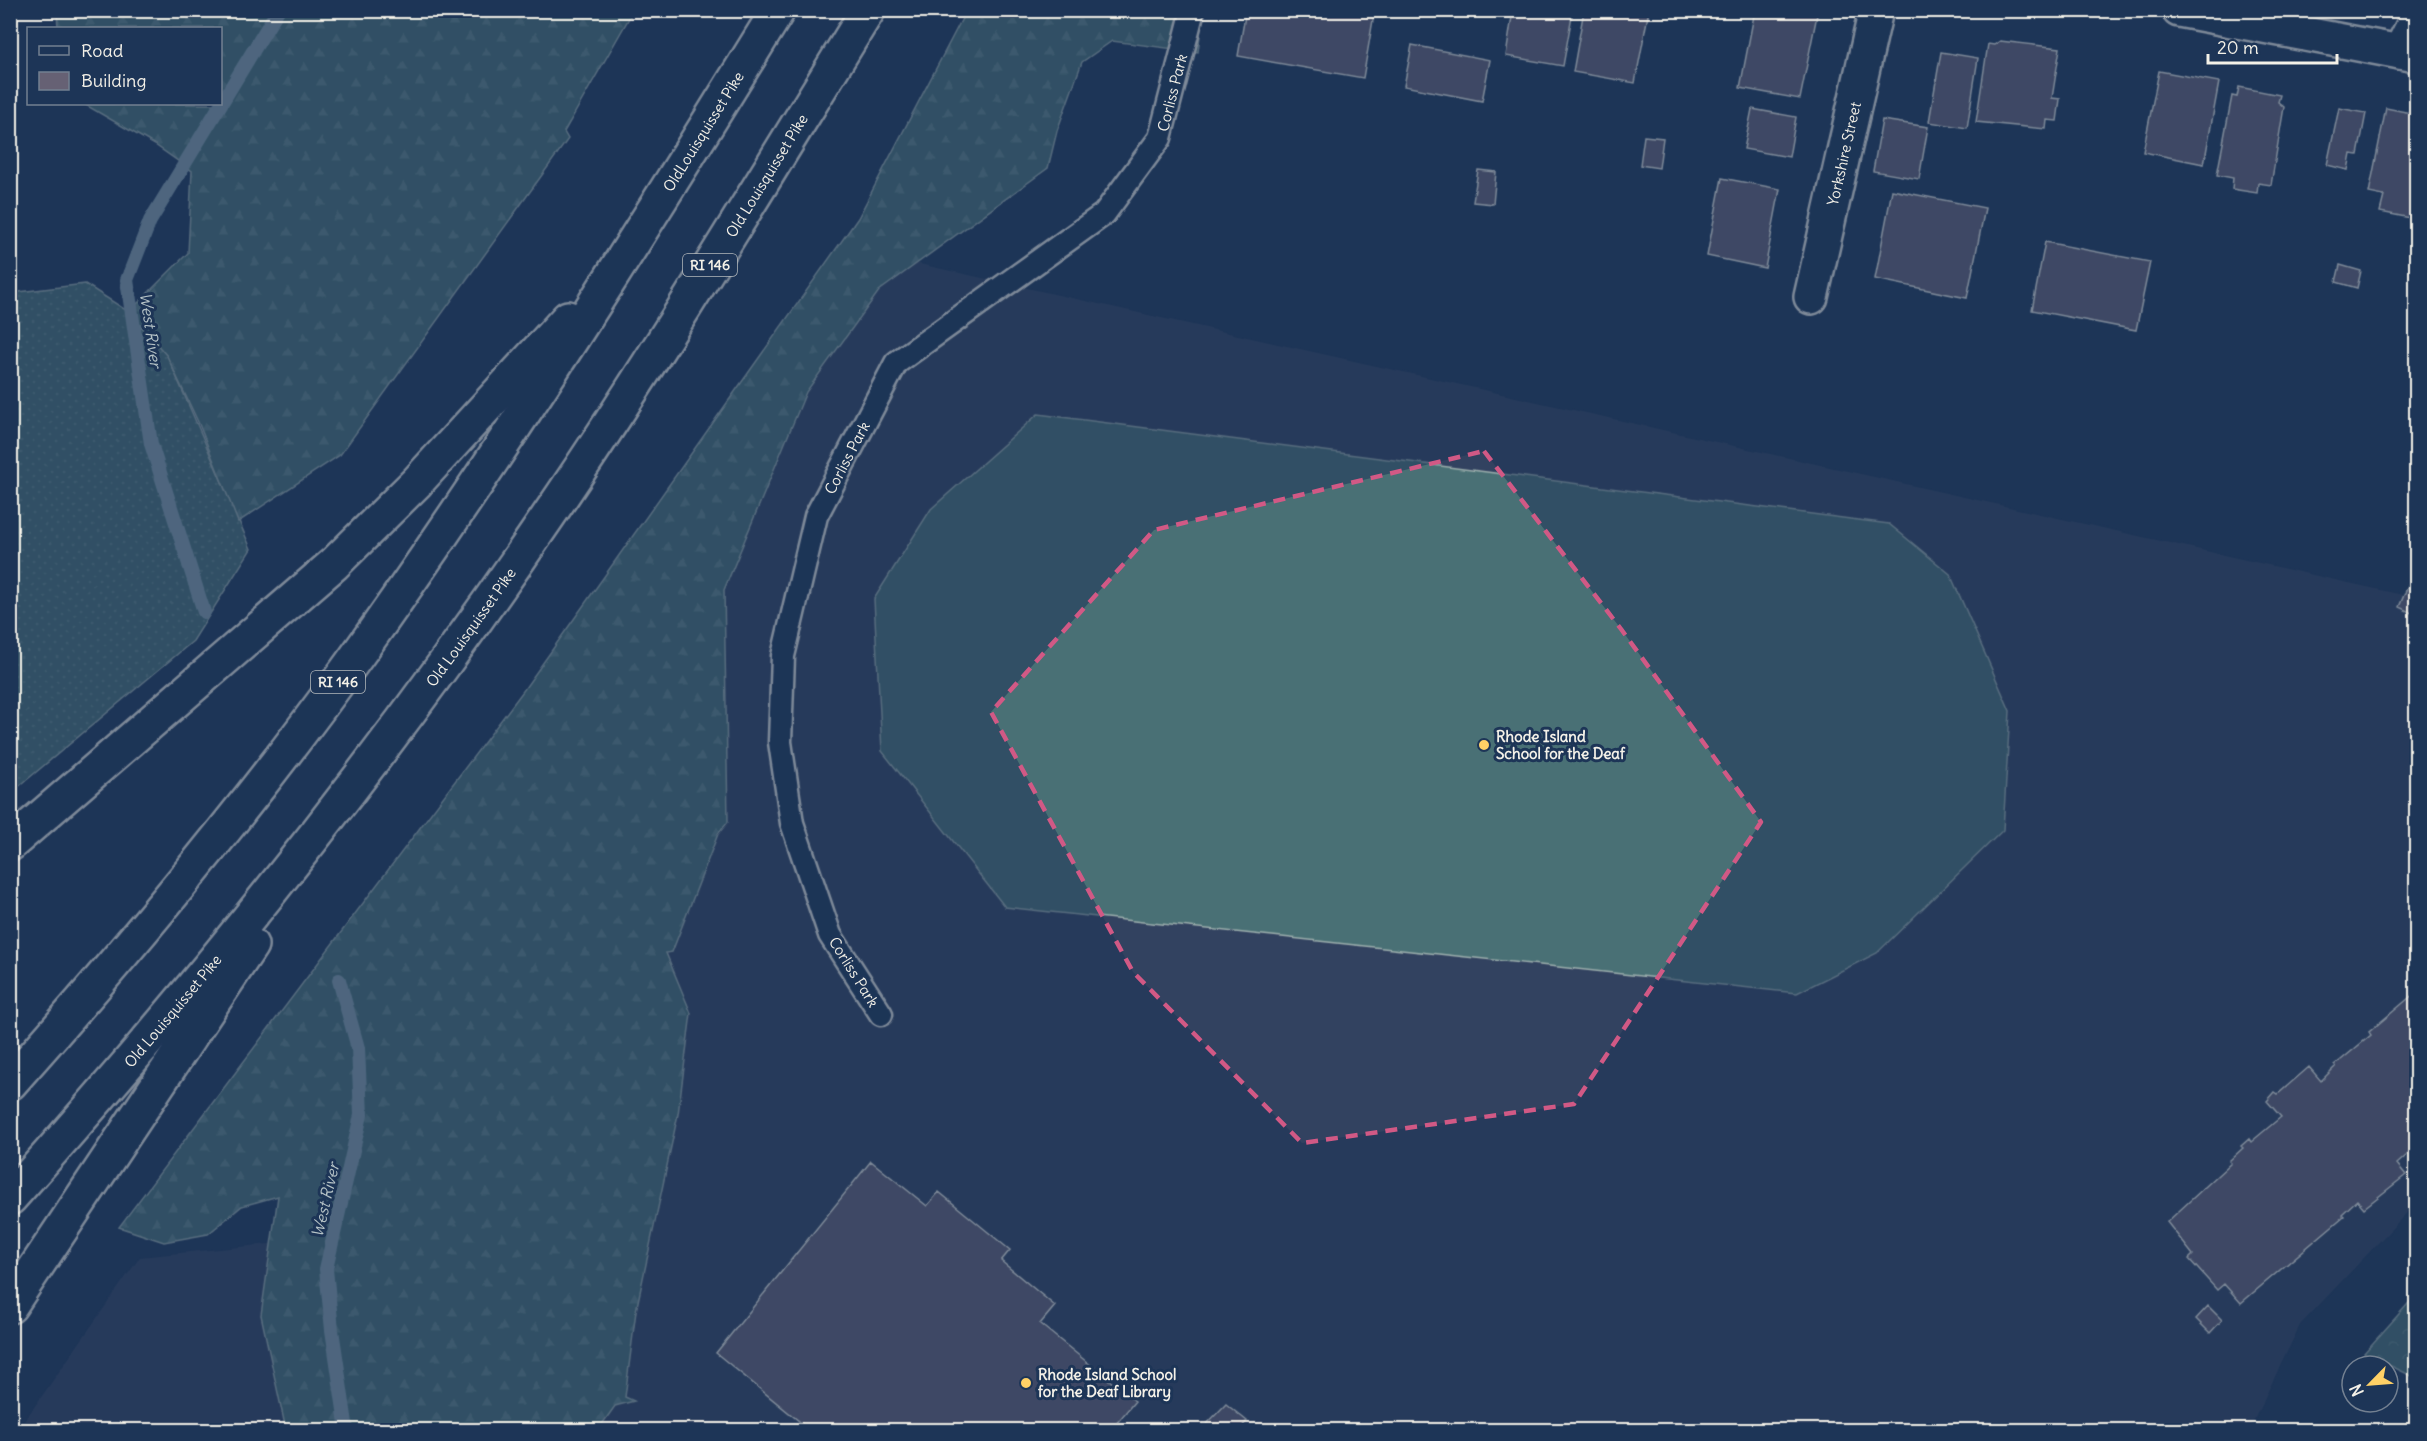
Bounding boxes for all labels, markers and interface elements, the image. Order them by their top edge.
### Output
legend [27,27,222,105]
scale bar [2208,27,2337,65]
text: 20 m [2217,36,2259,59]
text: Road [81,39,124,62]
street label: Corliss Park [1153,51,1191,133]
street label: OldLouisquisset Pike [658,68,747,195]
text: Building [81,69,146,92]
street label: Yorkshire Street [1823,100,1864,207]
street label: Old Louisquisset Pike [721,110,811,241]
road number: RI 146 [683,254,737,276]
water label: West River [136,291,167,371]
street label: Corliss Park [820,418,873,497]
street label: Old Louisquisset Pike [422,564,519,690]
road number: RI 146 [311,671,365,693]
place label: Rhode Island School for the Deaf [1496,727,1626,763]
marker: Rhode Island School for the Deaf [1477,738,1491,752]
street label: Corliss Park [825,933,883,1011]
street label: Old Louisquisset Pike [120,950,225,1071]
water label: West River [307,1158,344,1239]
north arrow [2340,1354,2400,1414]
place label: Rhode Island School for the Deaf Library [1038,1365,1176,1402]
marker: Rhode Island School for the Deaf Library [1019,1376,1033,1390]
text: N [2345,1381,2368,1400]

